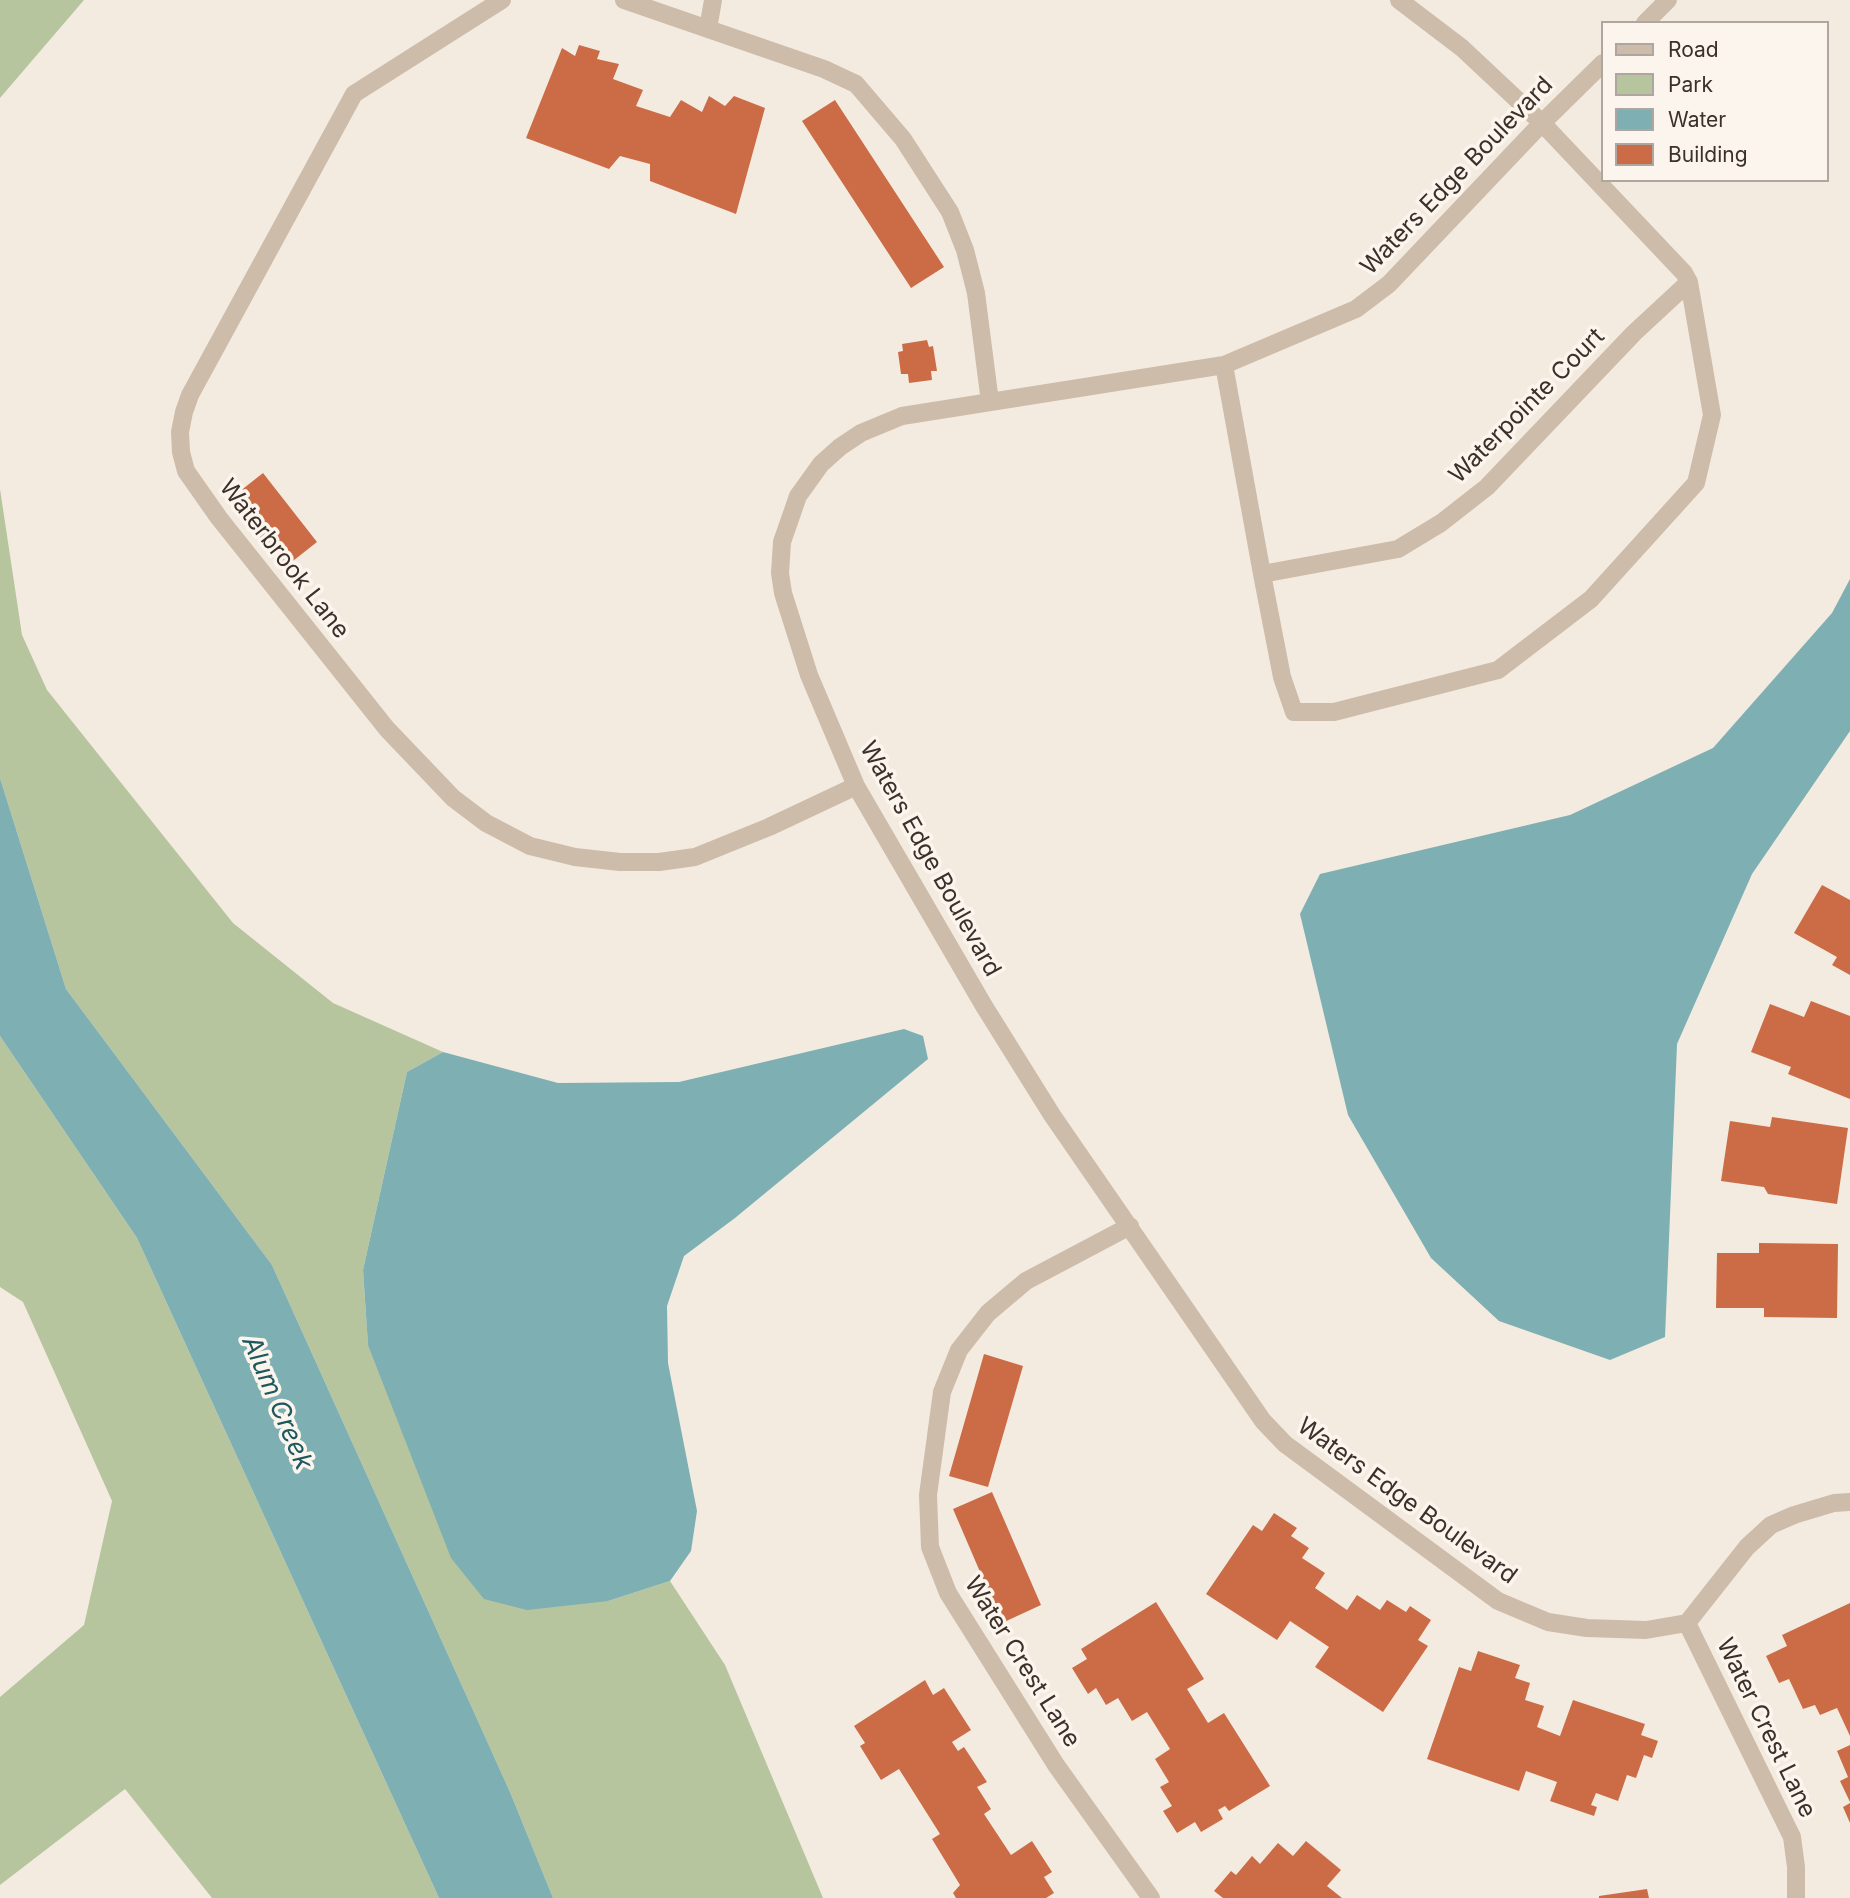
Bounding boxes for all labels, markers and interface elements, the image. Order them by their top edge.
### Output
legend [1602,21,1829,182]
text: Road [1668,37,1719,62]
street label: Waters Edge Boulevard [1355,71,1559,281]
text: Park [1668,72,1713,97]
text: Water [1668,107,1726,132]
text: Building [1668,142,1748,167]
street label: Waterpointe Court [1443,322,1611,490]
street label: Waterbrook Lane [213,474,355,644]
street label: Waters Edge Boulevard [853,736,1007,982]
water label: Alum Creek [235,1331,319,1475]
street label: Waters Edge Boulevard [1292,1412,1522,1590]
street label: Water Crest Lane [958,1571,1086,1753]
street label: Water Crest Lane [1710,1634,1822,1822]

